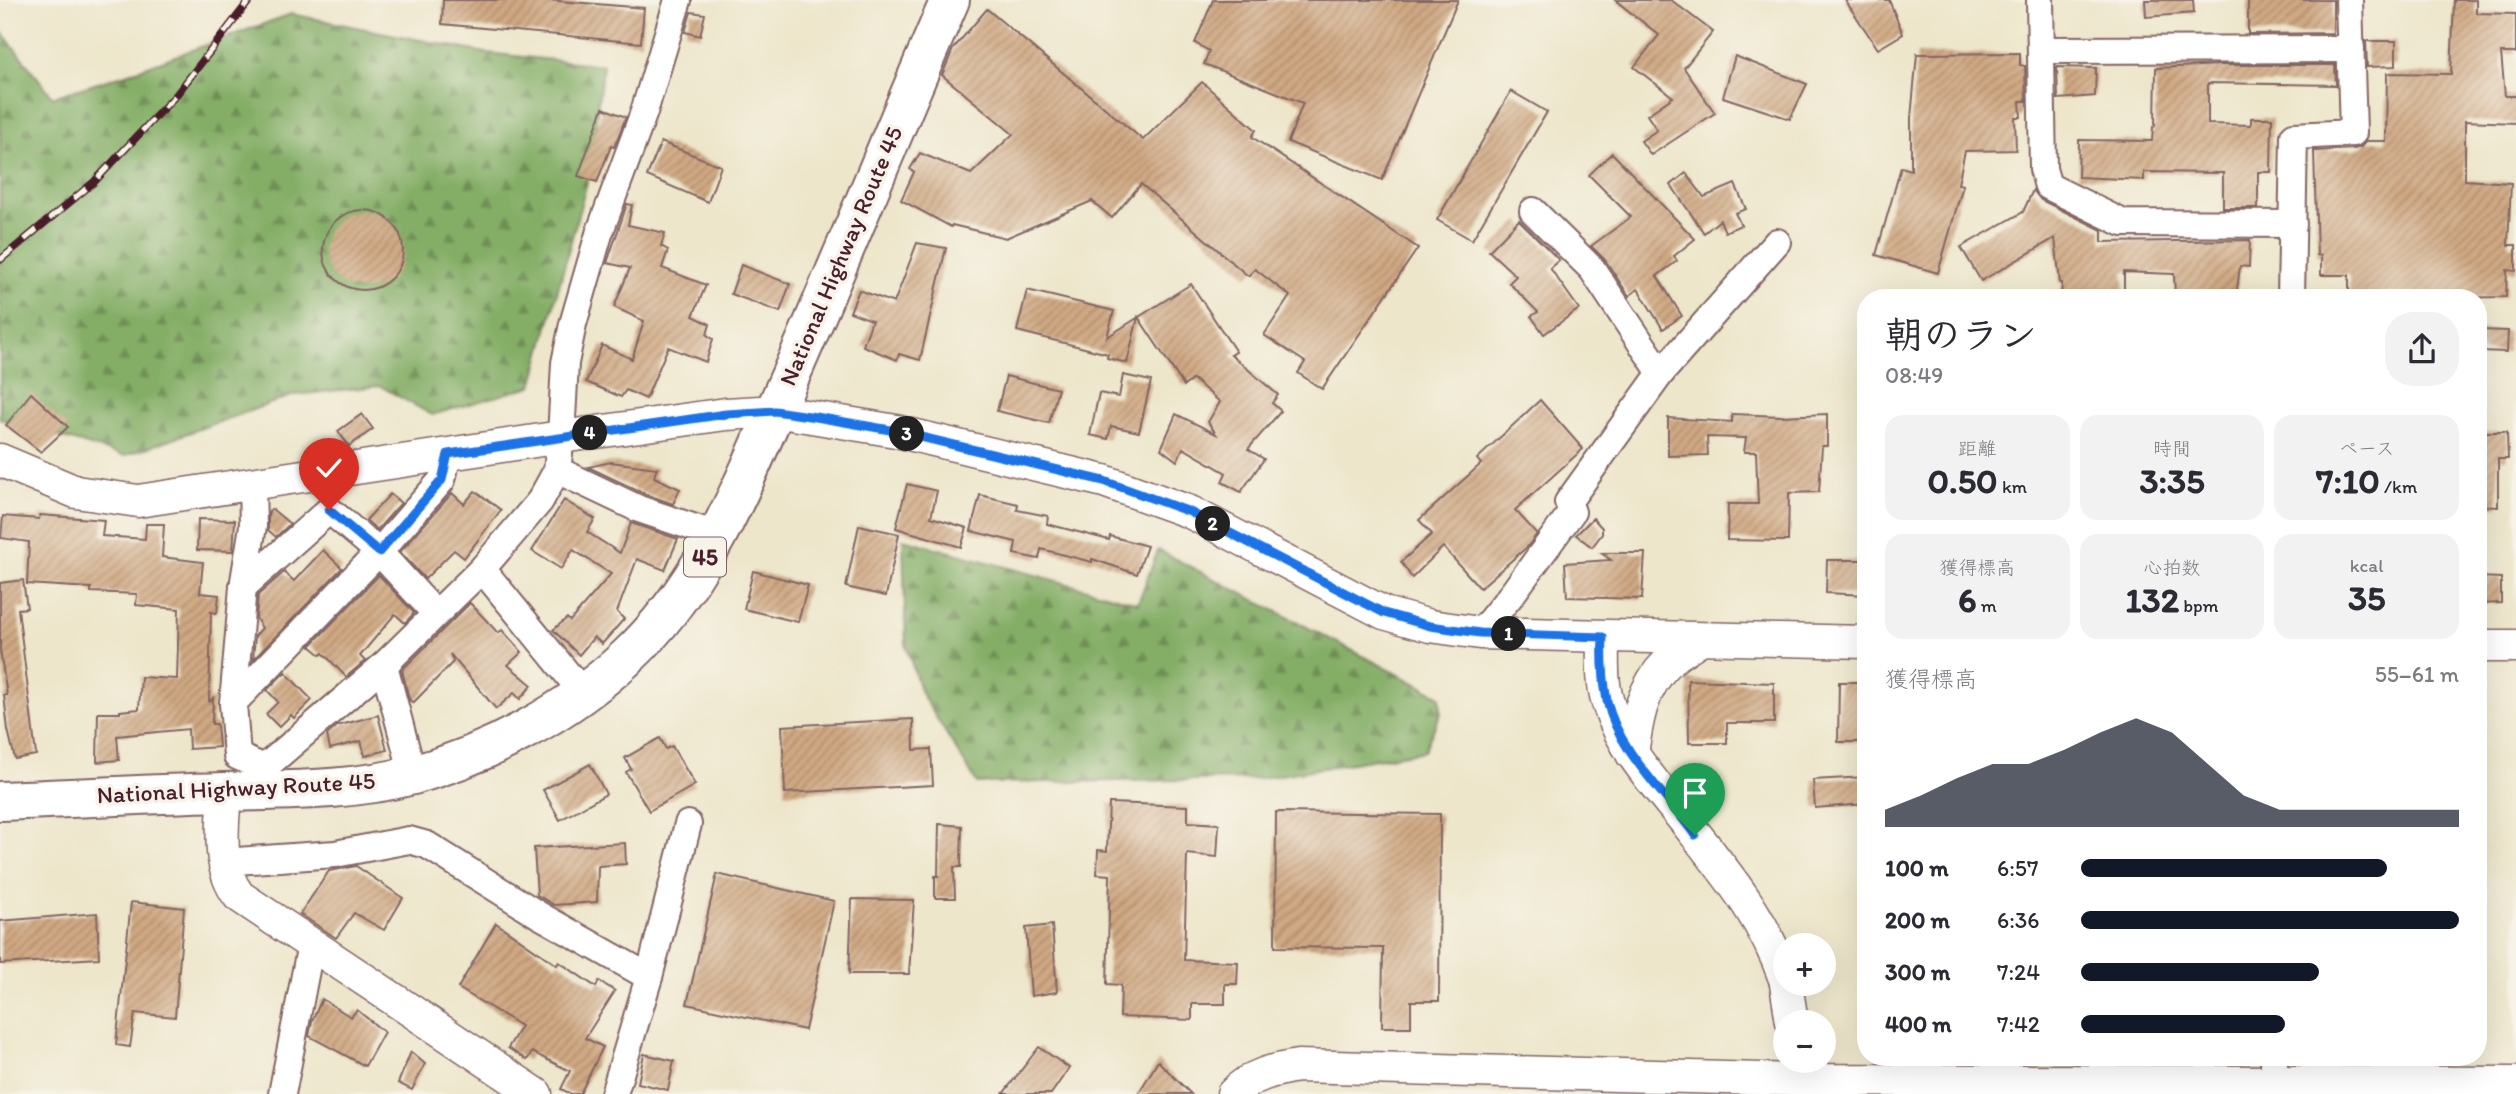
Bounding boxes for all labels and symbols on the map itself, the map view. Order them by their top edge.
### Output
street label: National Highway Route 45 [773,122,908,390]
pin: 4 [572,416,608,450]
pin: 3 [890,416,925,452]
pin [299,438,359,510]
pin: 2 [1196,506,1230,542]
road number: 45 [684,538,726,576]
pin: 1 [1492,616,1526,652]
pin [1665,763,1725,835]
street label: National Highway Route 45 [96,766,376,809]

